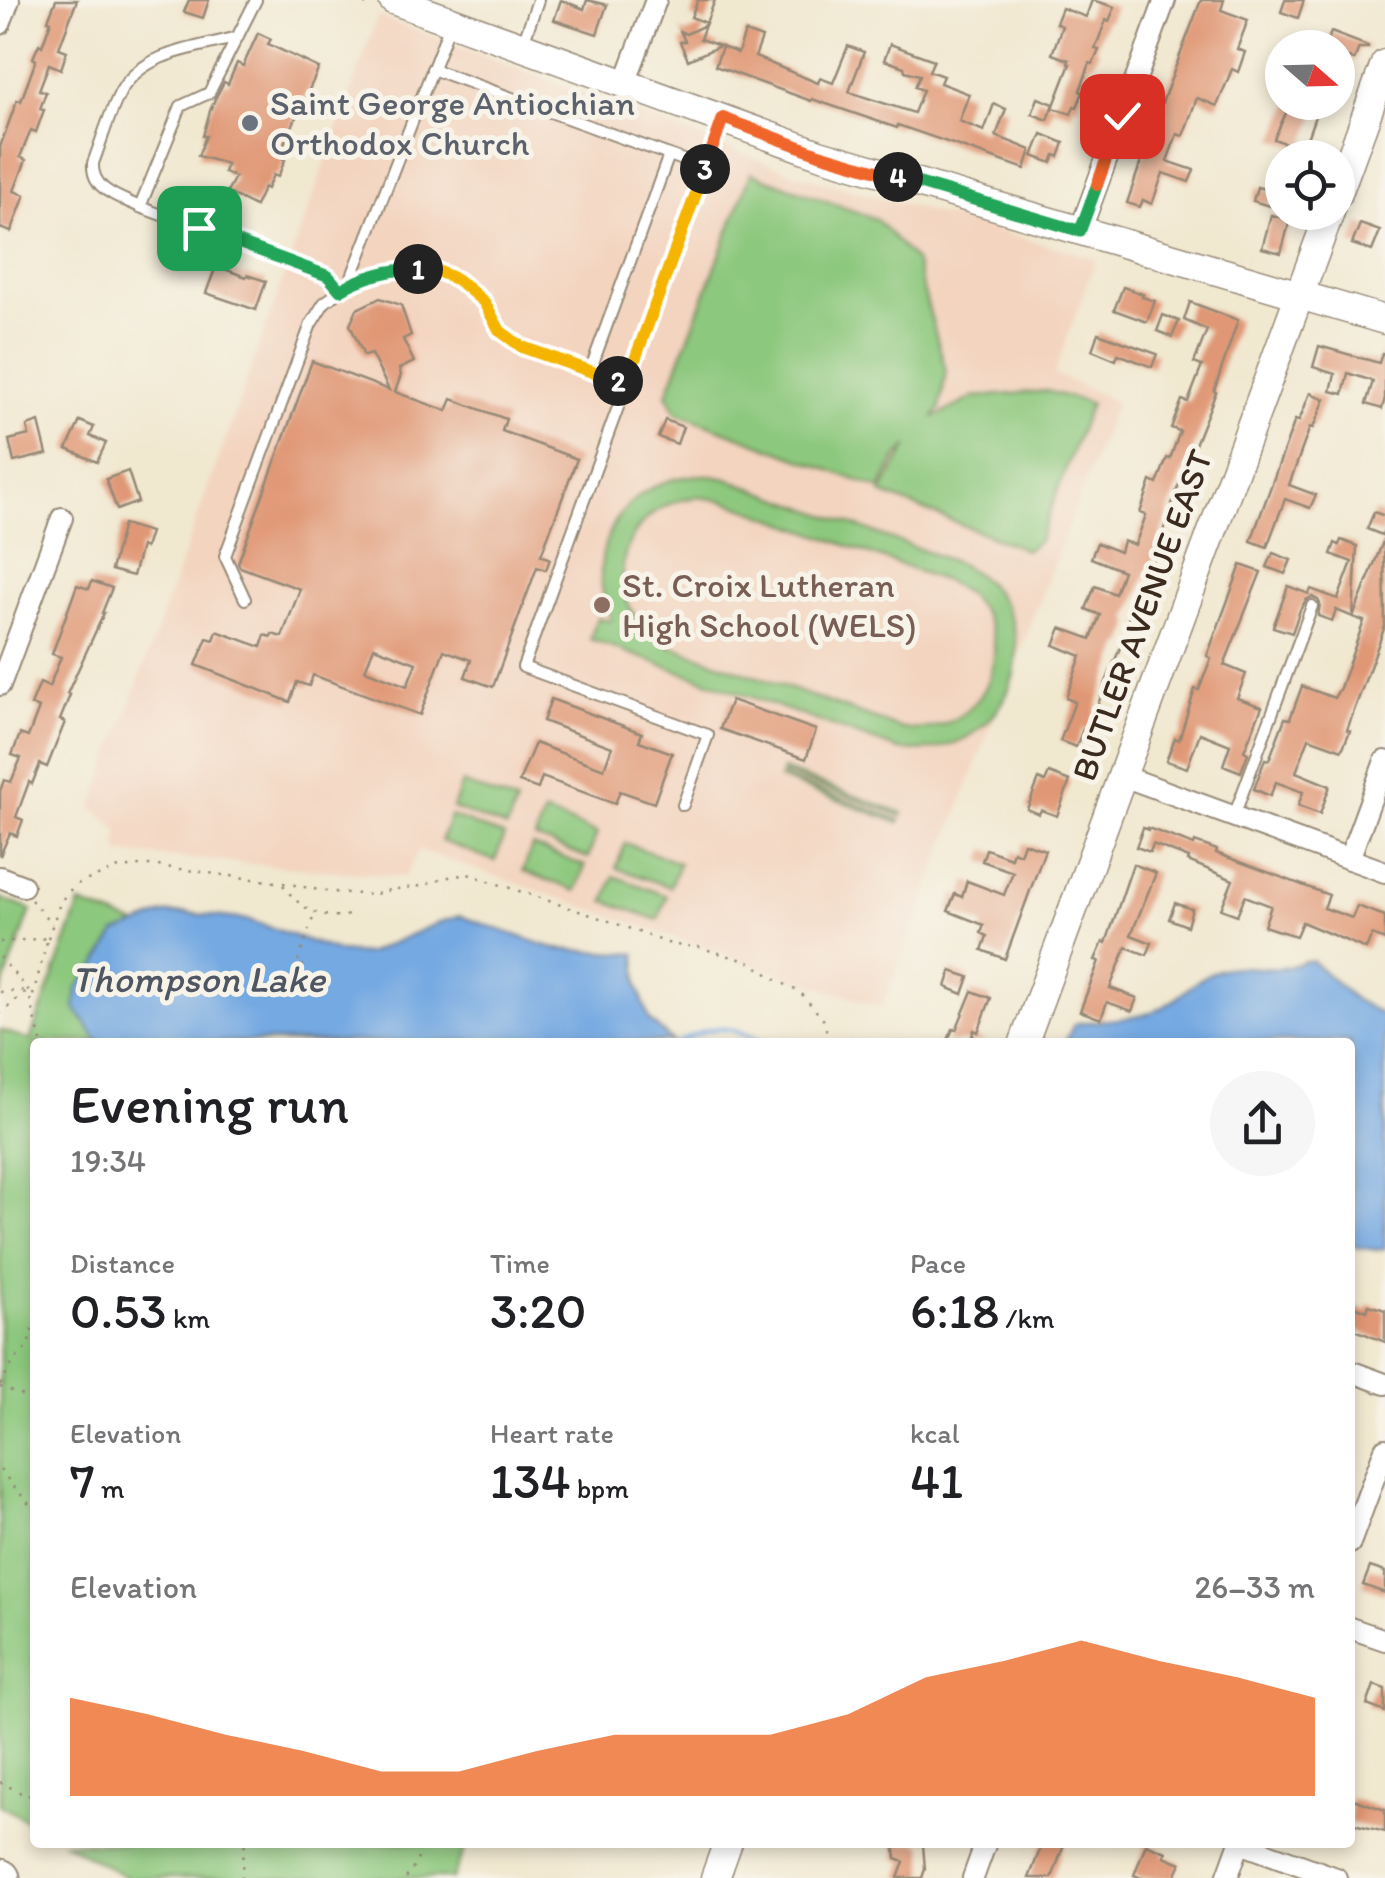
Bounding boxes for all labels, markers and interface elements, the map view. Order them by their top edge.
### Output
north arrow [1265,30,1355,120]
map controls [1265,30,1355,230]
pin [1080,74,1165,159]
place label: Saint George Antiochian Orthodox Church [270,82,635,164]
icon: check [1095,89,1150,144]
marker: Saint George Antiochian Orthodox Church [239,112,261,134]
button: locate [1265,140,1355,230]
pin: 3 [680,144,730,194]
text: 3 [697,152,713,186]
pin: 4 [873,152,923,202]
text: 4 [890,160,906,194]
pin [157,186,242,271]
icon: arrive [172,201,227,256]
pin: 1 [393,244,443,294]
text: 1 [412,252,425,286]
pin: 2 [593,356,643,406]
text: 2 [611,364,625,398]
street label: BUTLER AVENUE EAST [1063,443,1222,786]
place label: St. Croix Lutheran High School (WELS) [622,564,917,646]
marker: St. Croix Lutheran High School (WELS) [591,594,613,616]
water label: Thompson Lake [71,956,327,1002]
text: Evening run [70,1071,349,1137]
button: share [1210,1071,1315,1176]
text: 19:34 [70,1142,146,1180]
text: Distance [70,1246,175,1280]
text: Time [490,1246,550,1280]
text: Pace [910,1246,966,1280]
text: 0.53 [70,1280,167,1341]
text: 3:20 [490,1280,587,1341]
text: 6:18 [910,1280,999,1341]
text: km [167,1301,210,1335]
text: /km [999,1301,1054,1335]
text: Elevation [70,1416,181,1450]
text: Heart rate [490,1416,614,1450]
text: kcal [910,1416,960,1450]
text: 7 [70,1450,95,1511]
text: 134 [490,1450,571,1511]
text: 41 [910,1450,963,1511]
text: m [95,1471,125,1505]
text: bpm [571,1471,629,1505]
text: Elevation [70,1568,197,1606]
text: 26–33 m [1194,1568,1315,1606]

